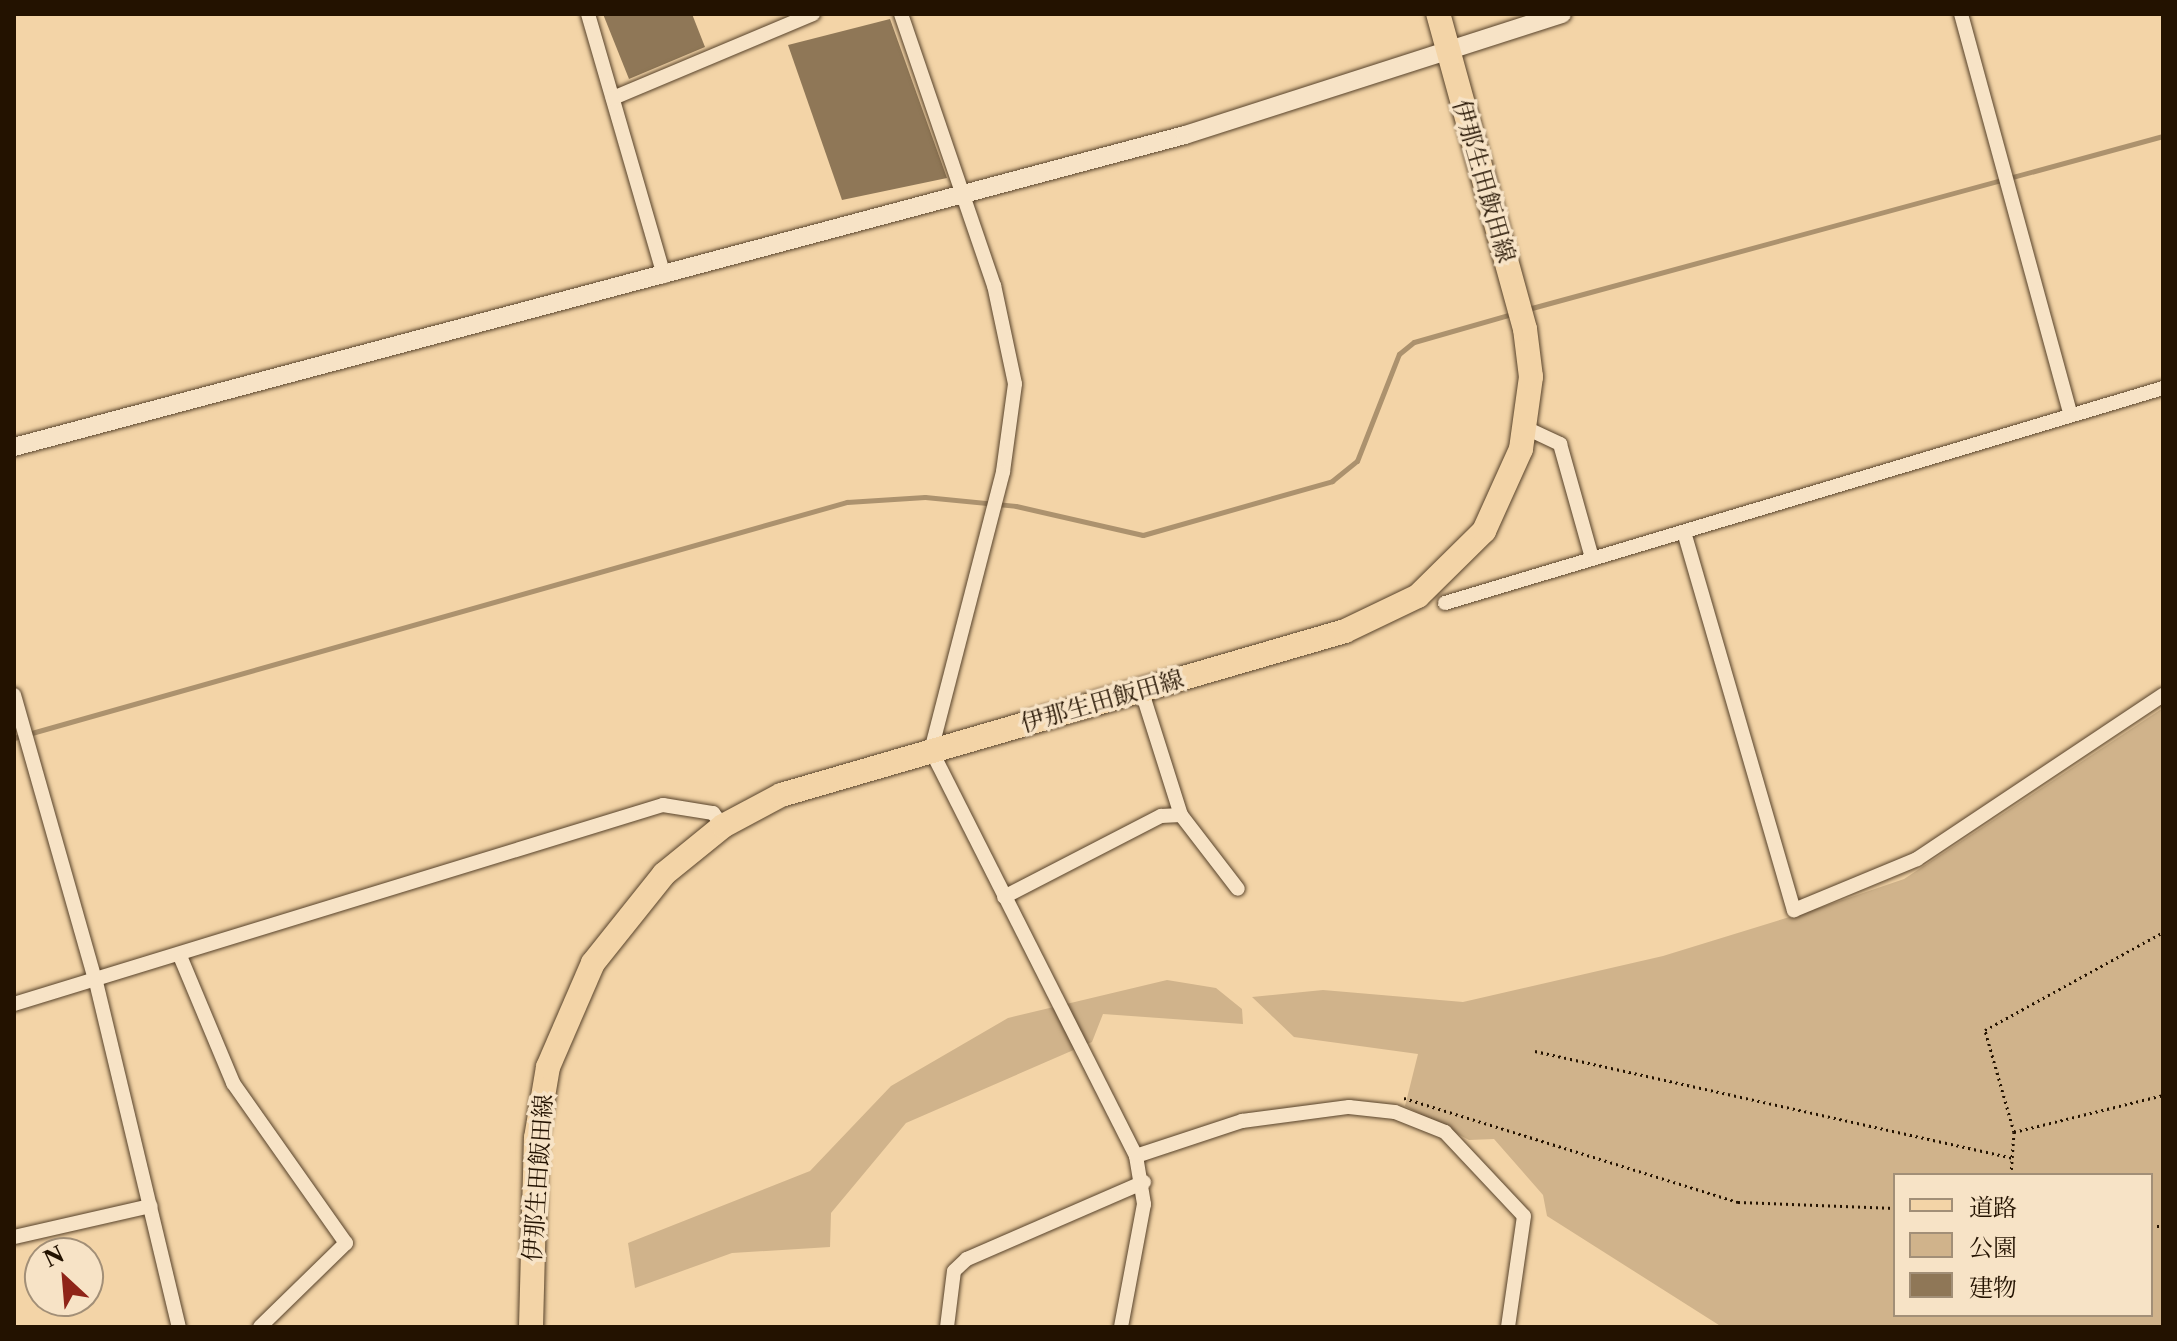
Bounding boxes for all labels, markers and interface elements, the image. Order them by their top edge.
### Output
street label: 伊那生田飯田線 [1447,96,1521,266]
street label: 伊那生田飯田線 [1017,664,1187,738]
street label: 伊那生田飯田線 [518,1093,558,1263]
legend [1893,1173,2153,1317]
text: 道路 [1969,1193,2017,1222]
text: 公園 [1969,1233,2017,1262]
north arrow [24,1237,104,1317]
text: N [40,1240,69,1273]
text: 建物 [1969,1273,2017,1302]

